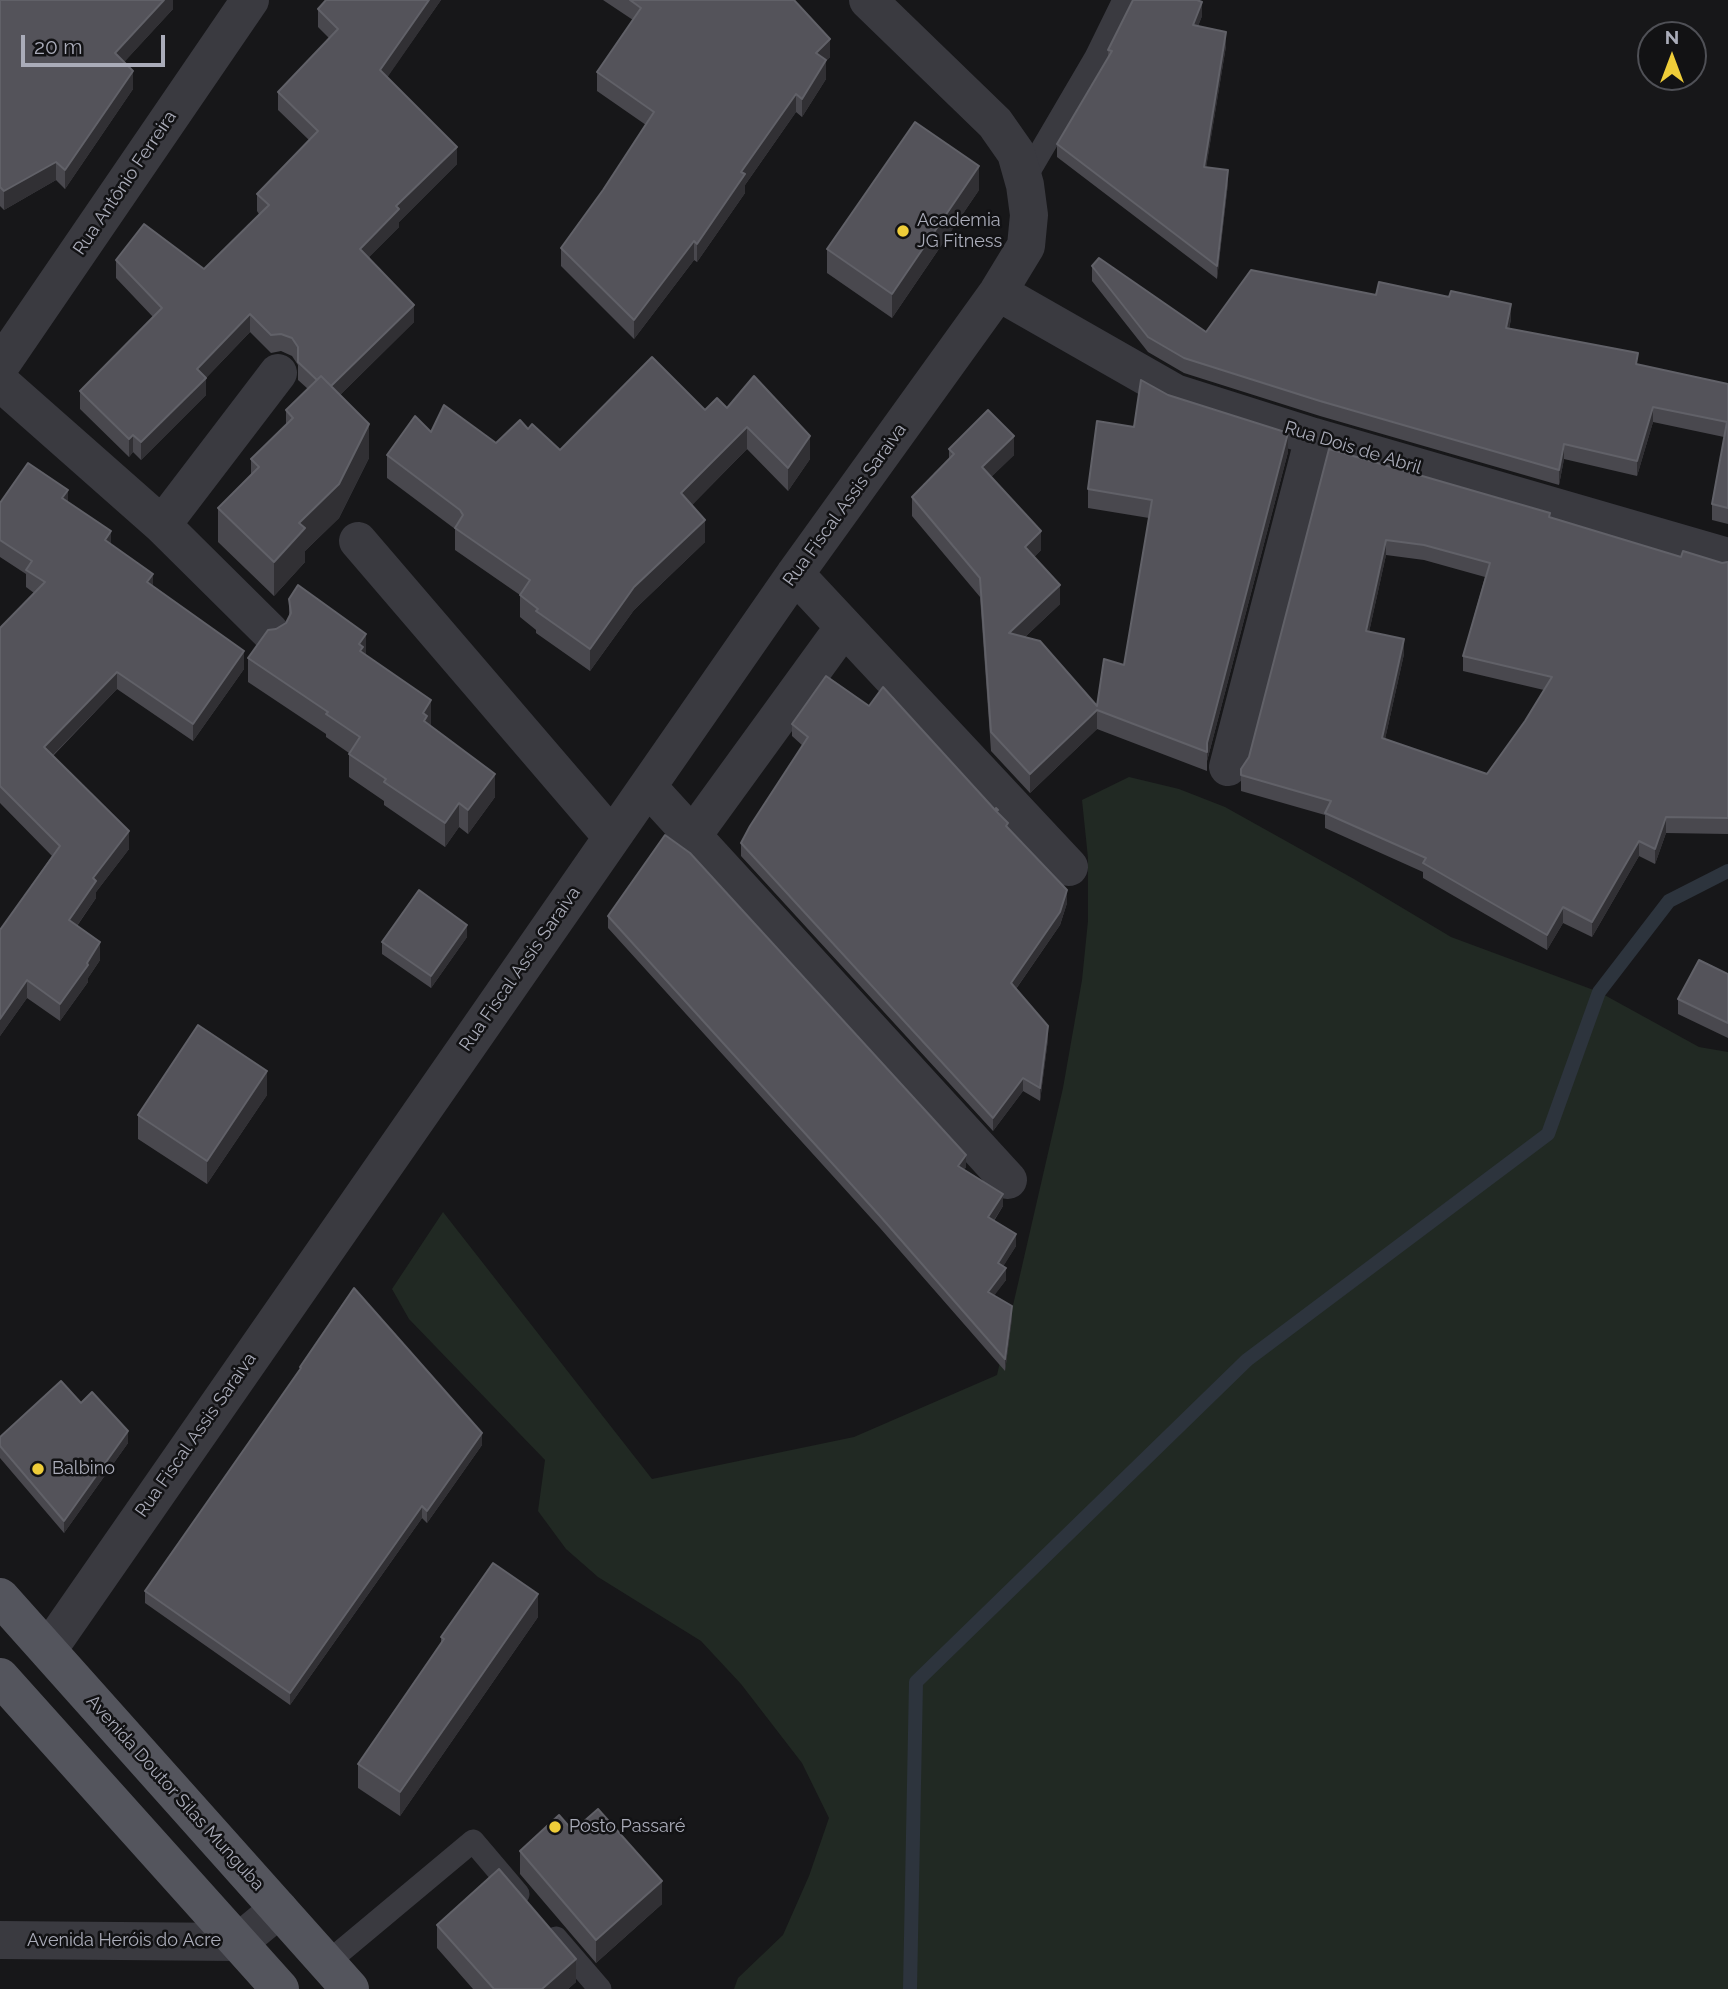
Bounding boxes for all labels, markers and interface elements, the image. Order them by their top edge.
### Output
scale bar [24,21,168,65]
north arrow [1637,21,1707,91]
text: N [1665,26,1679,48]
text: 20 m [34,34,82,59]
street label: Rua Antônio Ferreira [69,107,181,259]
place label: Academia JG Fitness [917,210,1002,252]
marker: Academia JG Fitness [895,223,911,239]
street label: Rua Dois de Abril [1282,417,1424,479]
street label: Rua Fiscal Assis Saraiva [779,420,911,590]
street label: Rua Fiscal Assis Saraiva [455,883,585,1055]
street label: Rua Fiscal Assis Saraiva [131,1349,261,1521]
place label: Balbino [52,1458,115,1480]
marker: Balbino [30,1461,46,1477]
street label: Avenida Doutor Silas Munguba [81,1691,269,1895]
place label: Posto Passaré [569,1816,685,1838]
marker: Posto Passaré [547,1819,563,1835]
street label: Avenida Heróis do Acre [27,1930,221,1952]

